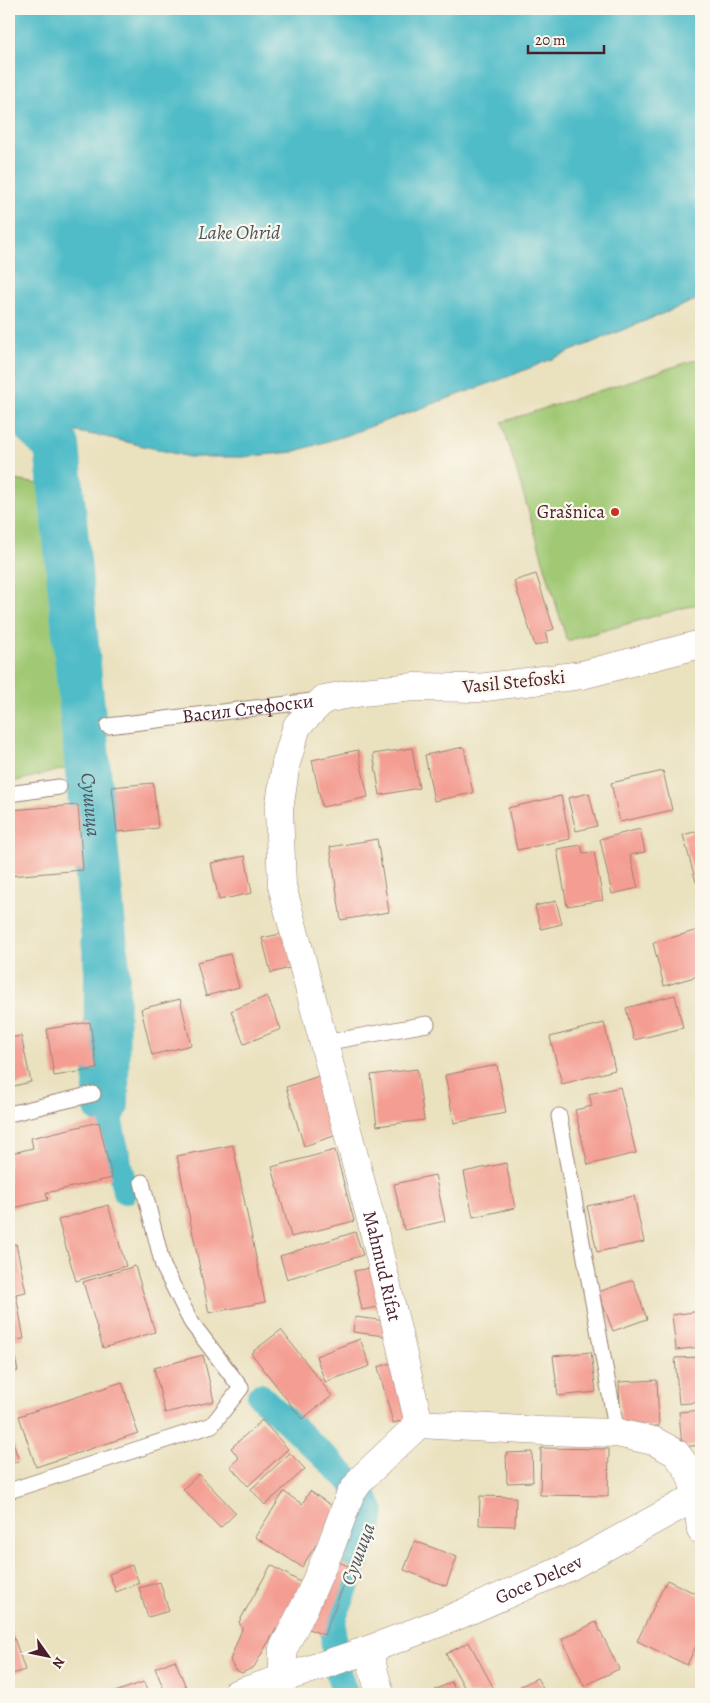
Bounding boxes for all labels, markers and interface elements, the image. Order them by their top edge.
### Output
scale bar [528,22,604,54]
text: 20 m [535,30,566,50]
water label: Lake Ohrid [198,219,281,246]
place label: Grašnica [537,499,605,525]
marker: Grašnica [609,506,621,518]
street label: Vasil Stefoski [460,664,567,700]
street label: Васил Стефоски [181,688,315,730]
water label: Сушица [75,771,108,838]
street label: Mahmud Rifat [356,1208,408,1324]
water label: Сушица [334,1519,382,1589]
street label: Goce Delcev [491,1549,588,1611]
north arrow [22,1630,72,1680]
text: N [48,1653,69,1672]

